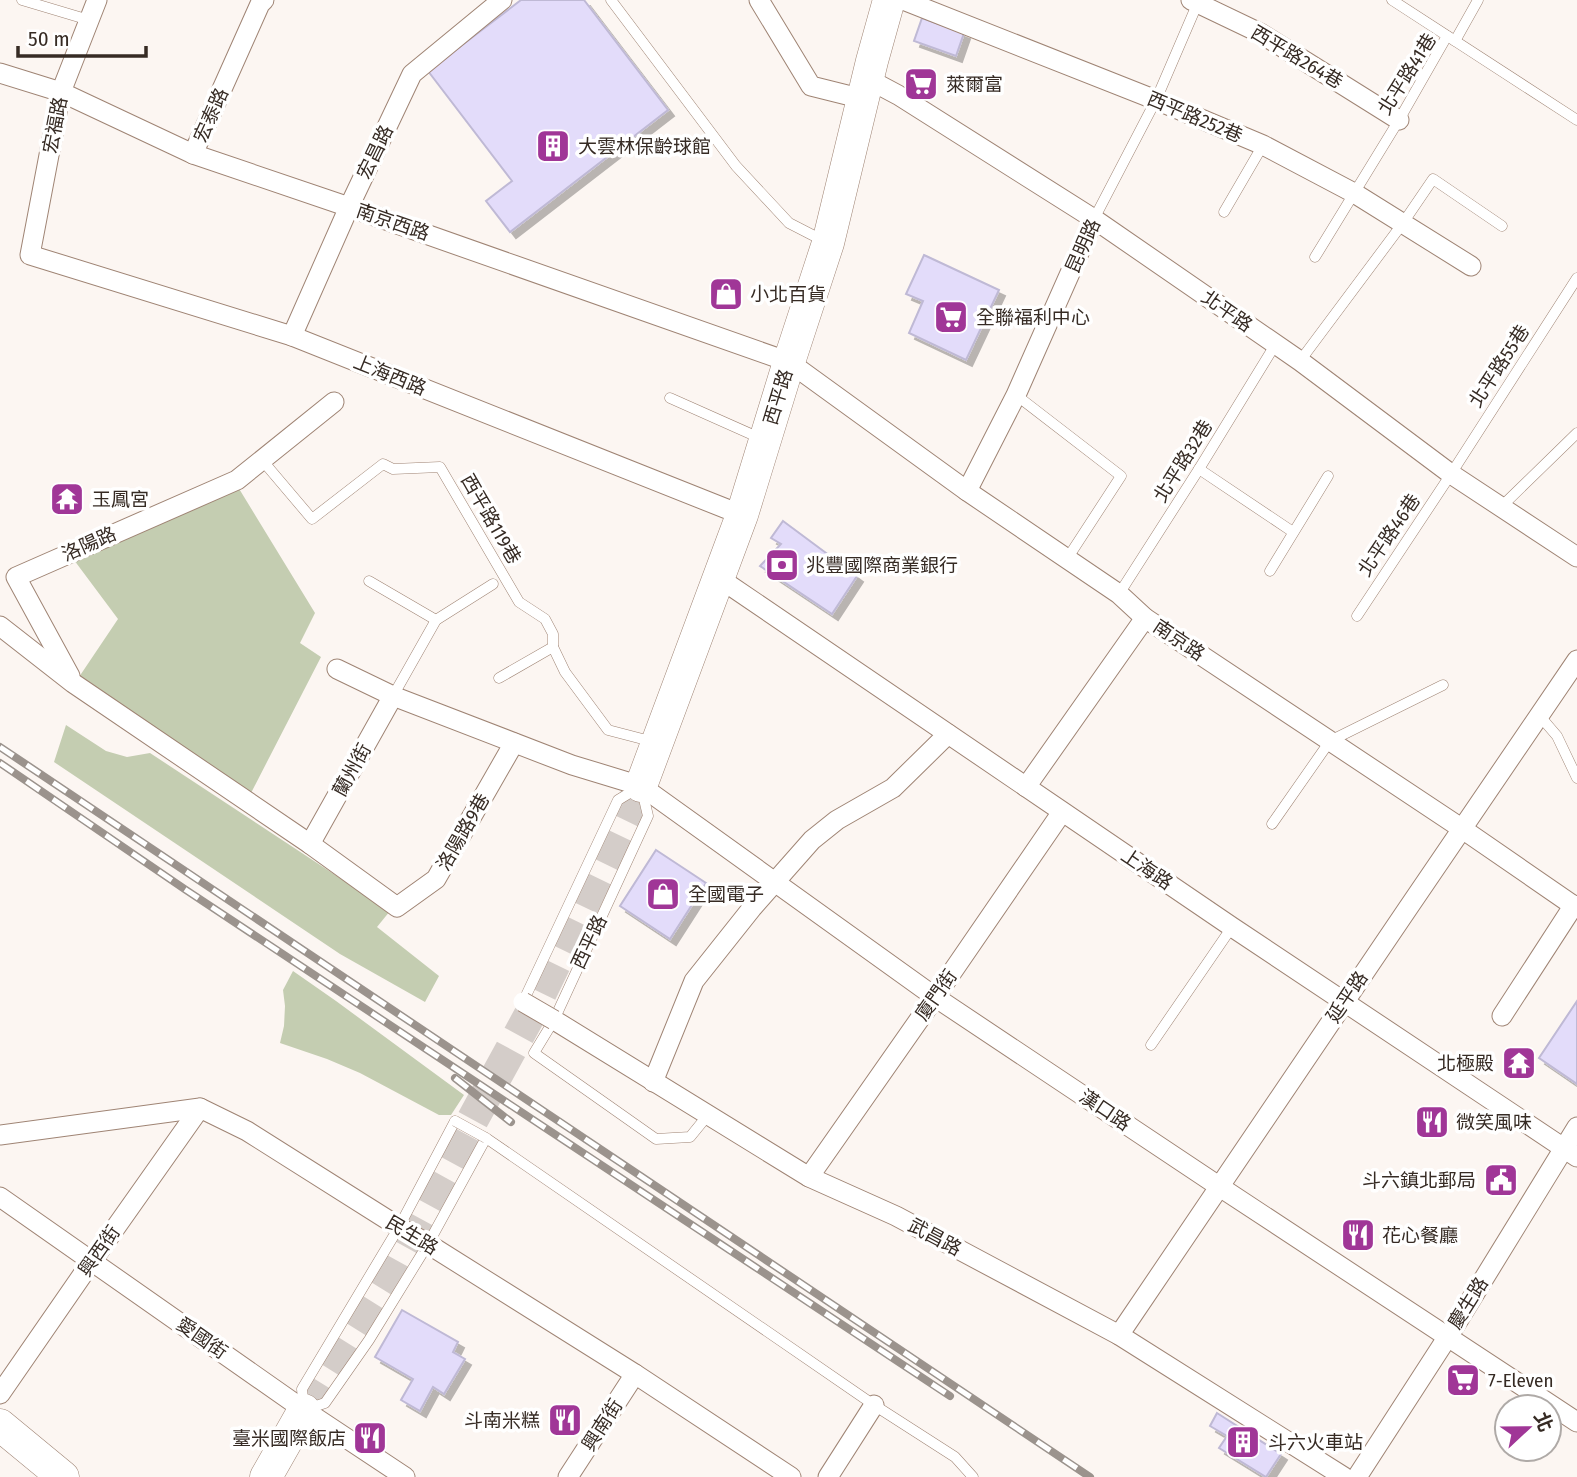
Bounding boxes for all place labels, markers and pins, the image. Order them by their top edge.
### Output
supermarket icon: 萊爾富 [902,65,940,103]
place label: 萊爾富 [946,73,1003,96]
building icon: 大雲林保齡球館 [534,127,572,165]
place label: 大雲林保齡球館 [578,135,711,158]
shop icon: 小北百貨 [707,275,745,313]
place label: 小北百貨 [750,283,826,306]
supermarket icon: 全聯福利中心 [932,298,970,336]
place label: 全聯福利中心 [976,306,1090,329]
temple icon: 玉鳳宮 [48,480,86,518]
place label: 玉鳳宮 [92,488,149,511]
bank icon: 兆豐國際商業銀行 [763,546,801,584]
place label: 兆豐國際商業銀行 [806,554,958,577]
shop icon: 全國電子 [644,875,682,913]
place label: 全國電子 [688,883,764,906]
temple icon: 北極殿 [1500,1044,1538,1082]
place label: 北極殿 [1437,1052,1494,1075]
restaurant icon: 微笑風味 [1413,1103,1451,1141]
place label: 微笑風味 [1456,1111,1532,1134]
public building icon: 斗六鎮北郵局 [1482,1161,1520,1199]
place label: 斗六鎮北郵局 [1362,1169,1476,1192]
restaurant icon: 花心餐廳 [1339,1216,1377,1254]
place label: 花心餐廳 [1382,1224,1458,1247]
supermarket icon: 7-Eleven [1444,1361,1482,1399]
place label: 7-Eleven [1488,1369,1554,1392]
restaurant icon: 斗南米糕 [546,1401,584,1439]
place label: 斗南米糕 [464,1409,540,1432]
restaurant icon: 臺米國際飯店 [351,1419,389,1457]
building icon: 斗六火車站 [1224,1423,1262,1461]
place label: 臺米國際飯店 [232,1427,346,1450]
place label: 斗六火車站 [1268,1431,1363,1454]

